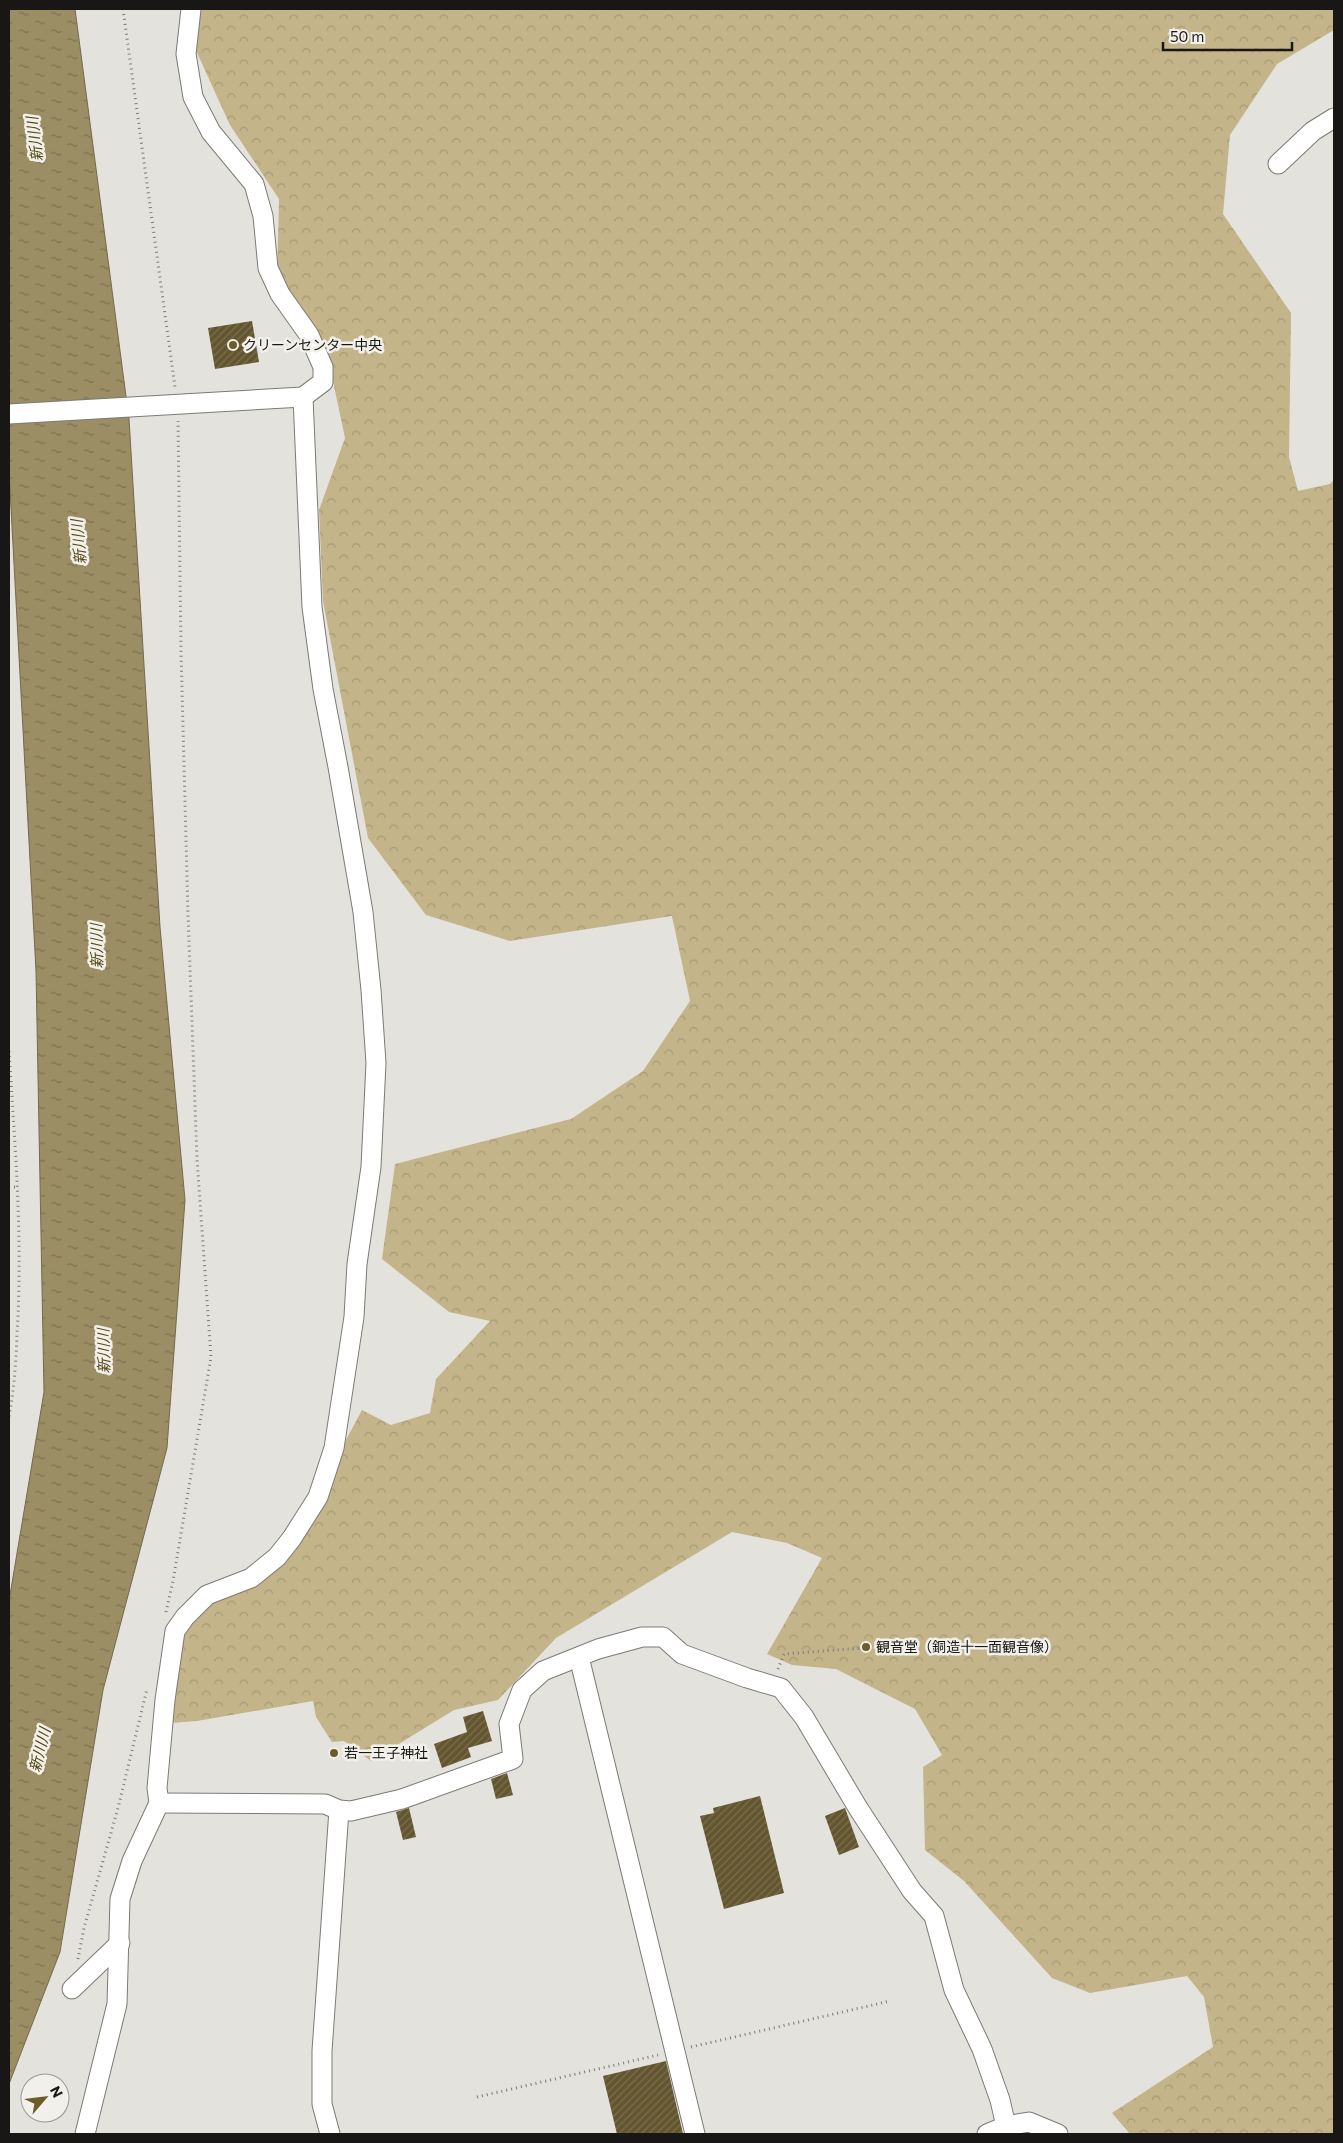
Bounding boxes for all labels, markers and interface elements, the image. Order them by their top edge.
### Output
scale bar [1163,20,1292,52]
text: 50 m [1170,27,1204,45]
water label: 新川川 [22,114,46,163]
place label: クリーンセンター中央 [243,336,382,353]
marker: クリーンセンター中央 [227,339,239,351]
water label: 新川川 [67,517,89,565]
water label: 新川川 [87,921,105,969]
water label: 新川川 [94,1326,112,1374]
place label: 観音堂（銅造十一面観音像） [876,1638,1058,1655]
marker: 観音堂（銅造十一面観音像） [860,1641,872,1653]
water label: 新川川 [25,1724,54,1774]
place label: 若一王子神社 [344,1744,428,1761]
marker: 若一王子神社 [328,1747,340,1759]
north arrow [20,2073,70,2123]
text: N [47,2083,67,2100]

